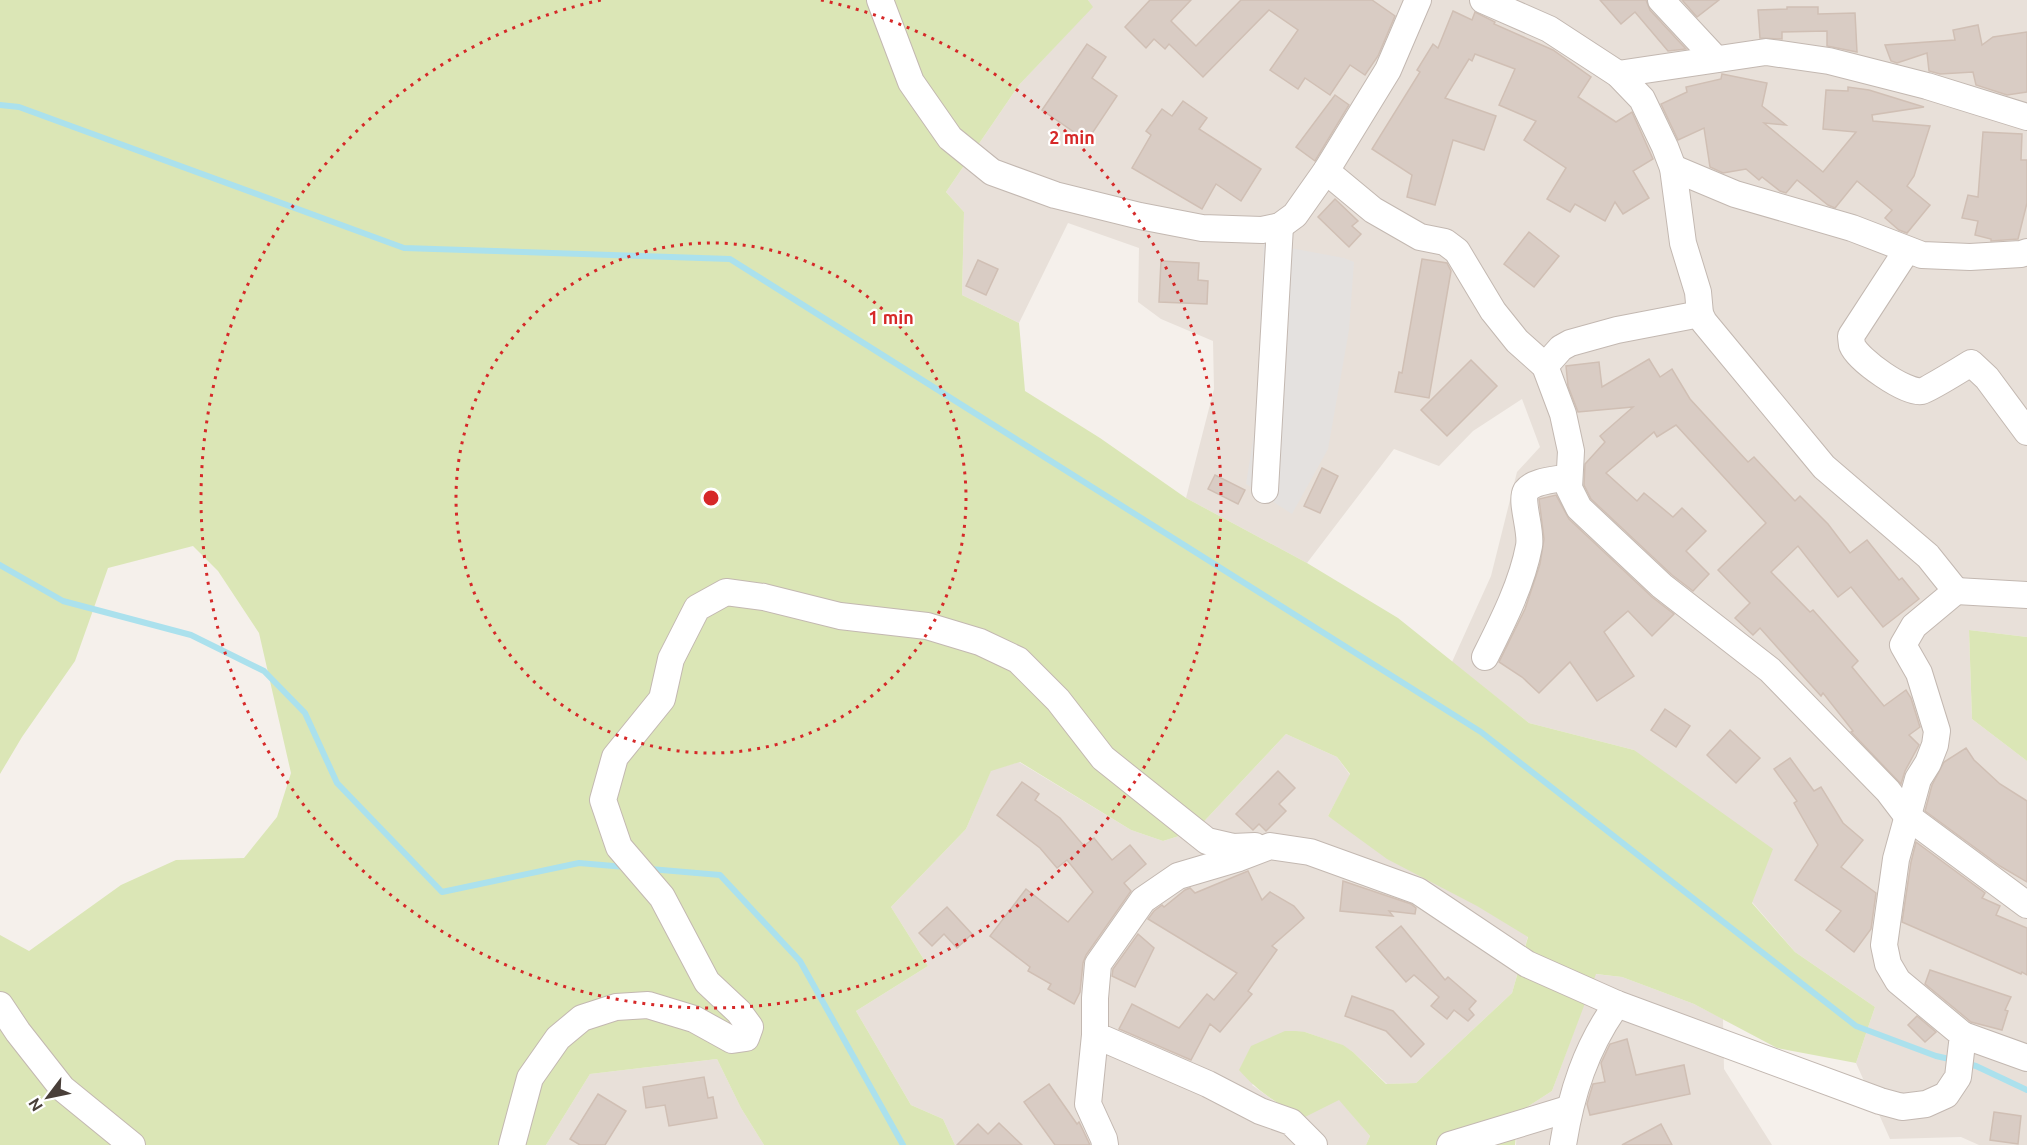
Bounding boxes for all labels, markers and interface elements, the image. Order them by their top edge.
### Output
text: 2 min [1049,127,1095,147]
text: 1 min [868,307,914,327]
centre of rings [701,488,721,508]
north arrow [18,1067,78,1127]
text: N [24,1095,46,1115]

